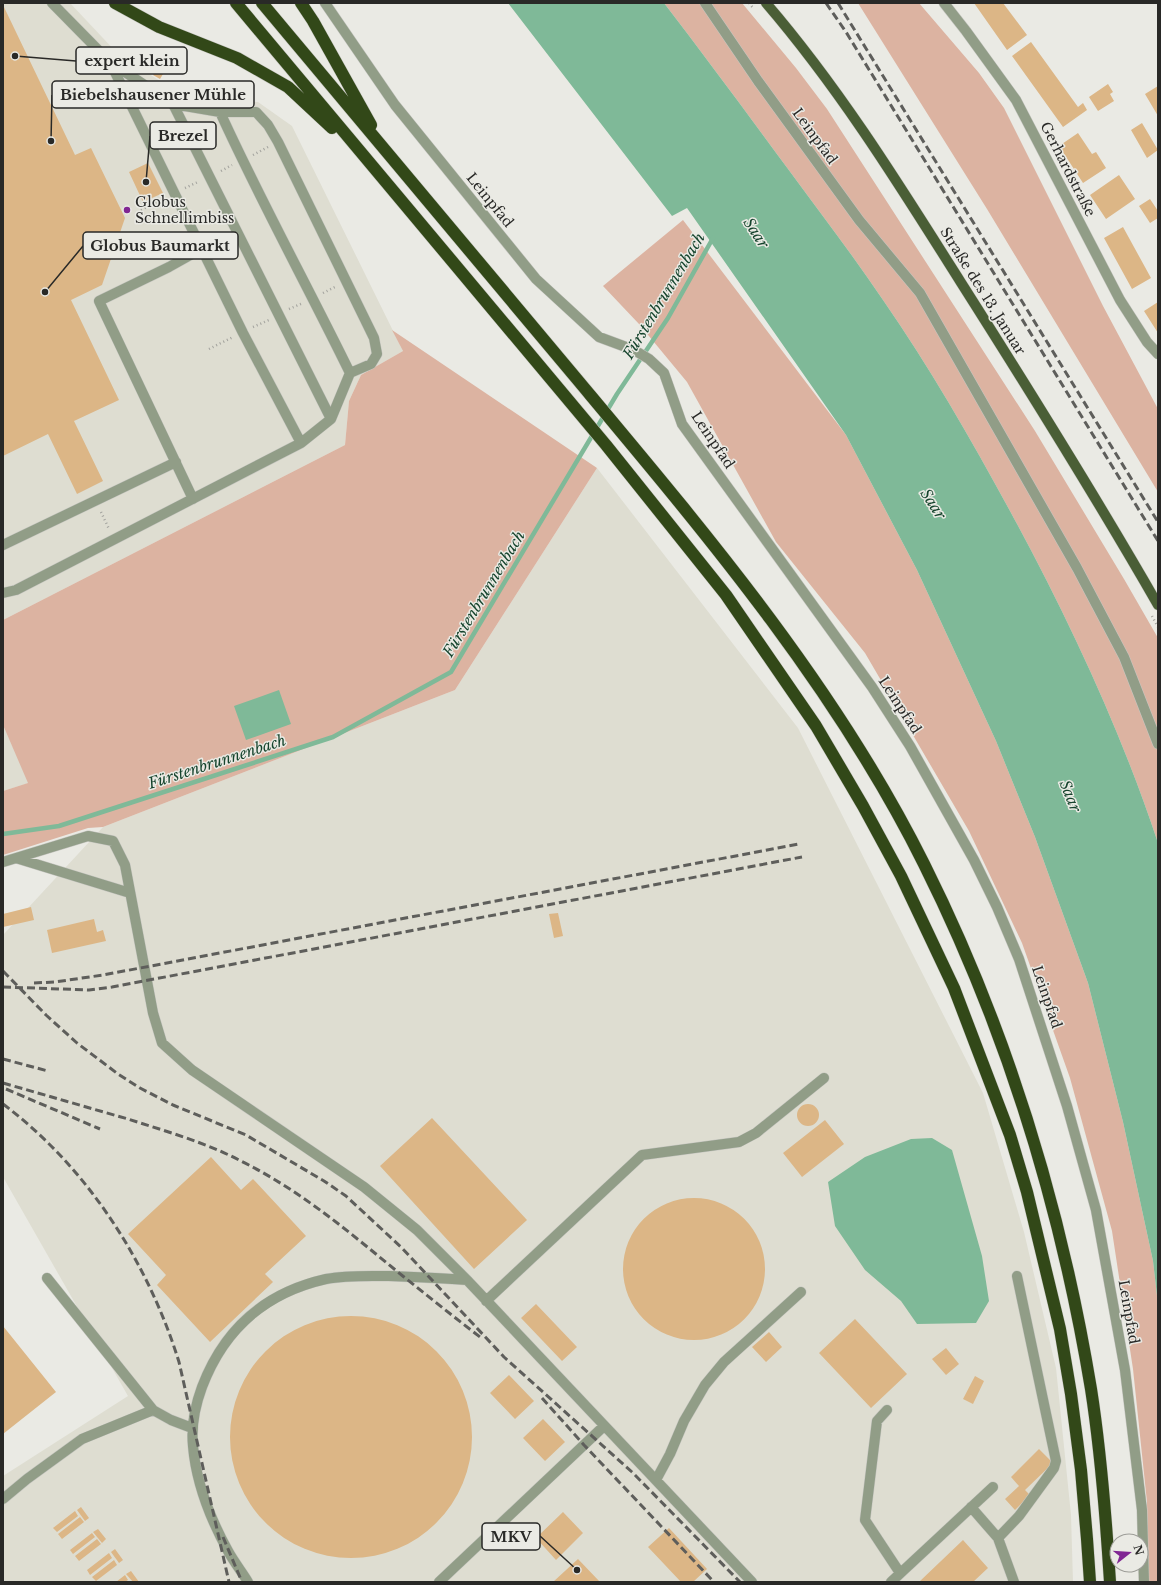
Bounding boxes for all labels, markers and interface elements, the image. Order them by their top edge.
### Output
callout: expert klein [76,47,187,74]
text: expert klein [84,51,180,70]
callout: Biebelshausener Mühle [52,81,254,108]
text: Biebelshausener Mühle [60,85,246,104]
street label: Leinpfad [789,104,842,168]
street label: Gerhardstraße [1036,119,1100,219]
callout: Brezel [150,122,216,149]
text: Brezel [158,126,209,145]
street label: Leinpfad [463,169,518,231]
place label: Globus Schnellimbiss [135,193,234,227]
marker: Globus Schnellimbiss [122,205,132,215]
water label: Saar [739,214,774,253]
street label: Straße des 13. Januar [936,224,1030,358]
water label: Fürstenbrunnenbach [618,229,709,363]
callout: Globus Baumarkt [83,232,238,259]
text: Globus Baumarkt [90,236,230,255]
street label: Leinpfad [687,408,739,472]
water label: Saar [916,485,951,524]
water label: Fürstenbrunnenbach [438,527,529,661]
street label: Leinpfad [875,673,926,738]
water label: Fürstenbrunnenbach [145,730,289,793]
water label: Saar [1055,777,1086,816]
street label: Leinpfad [1028,963,1066,1031]
street label: Leinpfad [1114,1278,1144,1346]
callout: MKV [482,1523,540,1550]
text: MKV [490,1527,533,1546]
north arrow [1109,1533,1149,1573]
text: N [1130,1543,1147,1558]

